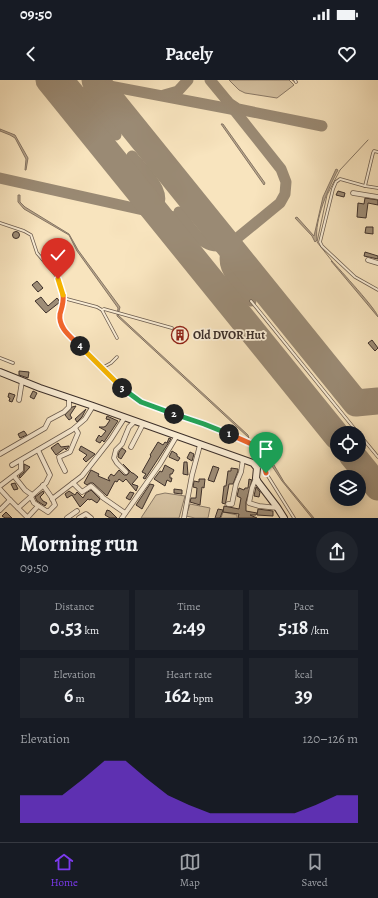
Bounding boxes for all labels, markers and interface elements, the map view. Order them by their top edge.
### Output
text: 09:50 [20,4,52,24]
text: Pacely [165,42,213,66]
icon: back [20,43,42,65]
icon: heart [336,43,358,65]
pin [41,238,75,279]
icon: check [47,244,69,266]
building icon: Old DVOR Hut [170,325,190,345]
place label: Old DVOR Hut [193,327,265,343]
pin: 4 [70,336,90,356]
text: 4 [77,338,83,353]
pin: 3 [112,378,132,398]
text: 3 [120,380,124,395]
pin: 2 [164,404,184,424]
text: 2 [171,406,177,421]
pin: 1 [219,424,239,444]
text: 1 [227,426,231,441]
map controls [330,426,366,506]
button: locate [330,426,366,462]
pin [249,432,283,473]
icon: arrive [255,438,277,460]
button: layers [330,470,366,506]
text: Morning run [20,529,138,559]
button: share [316,531,358,573]
text: 09:50 [20,559,48,576]
text: Distance [55,599,94,614]
text: Time [178,599,200,614]
text: Pace [293,599,314,614]
text: 0.53 [50,614,82,641]
text: 2:49 [172,614,206,641]
text: 5:18 [278,614,308,641]
text: km [82,623,99,638]
text: /km [308,623,329,638]
text: Elevation [53,667,95,682]
text: Heart rate [166,667,212,682]
text: kcal [295,667,312,682]
text: 6 [64,682,73,709]
text: 162 [165,682,191,709]
text: 39 [295,682,313,709]
text: m [73,691,85,706]
text: bpm [191,691,213,706]
text: Elevation [20,730,70,747]
text: 120–126 m [303,730,358,747]
tab: Home [50,851,78,890]
tab: Map [179,851,201,890]
tab: Saved [302,851,328,890]

